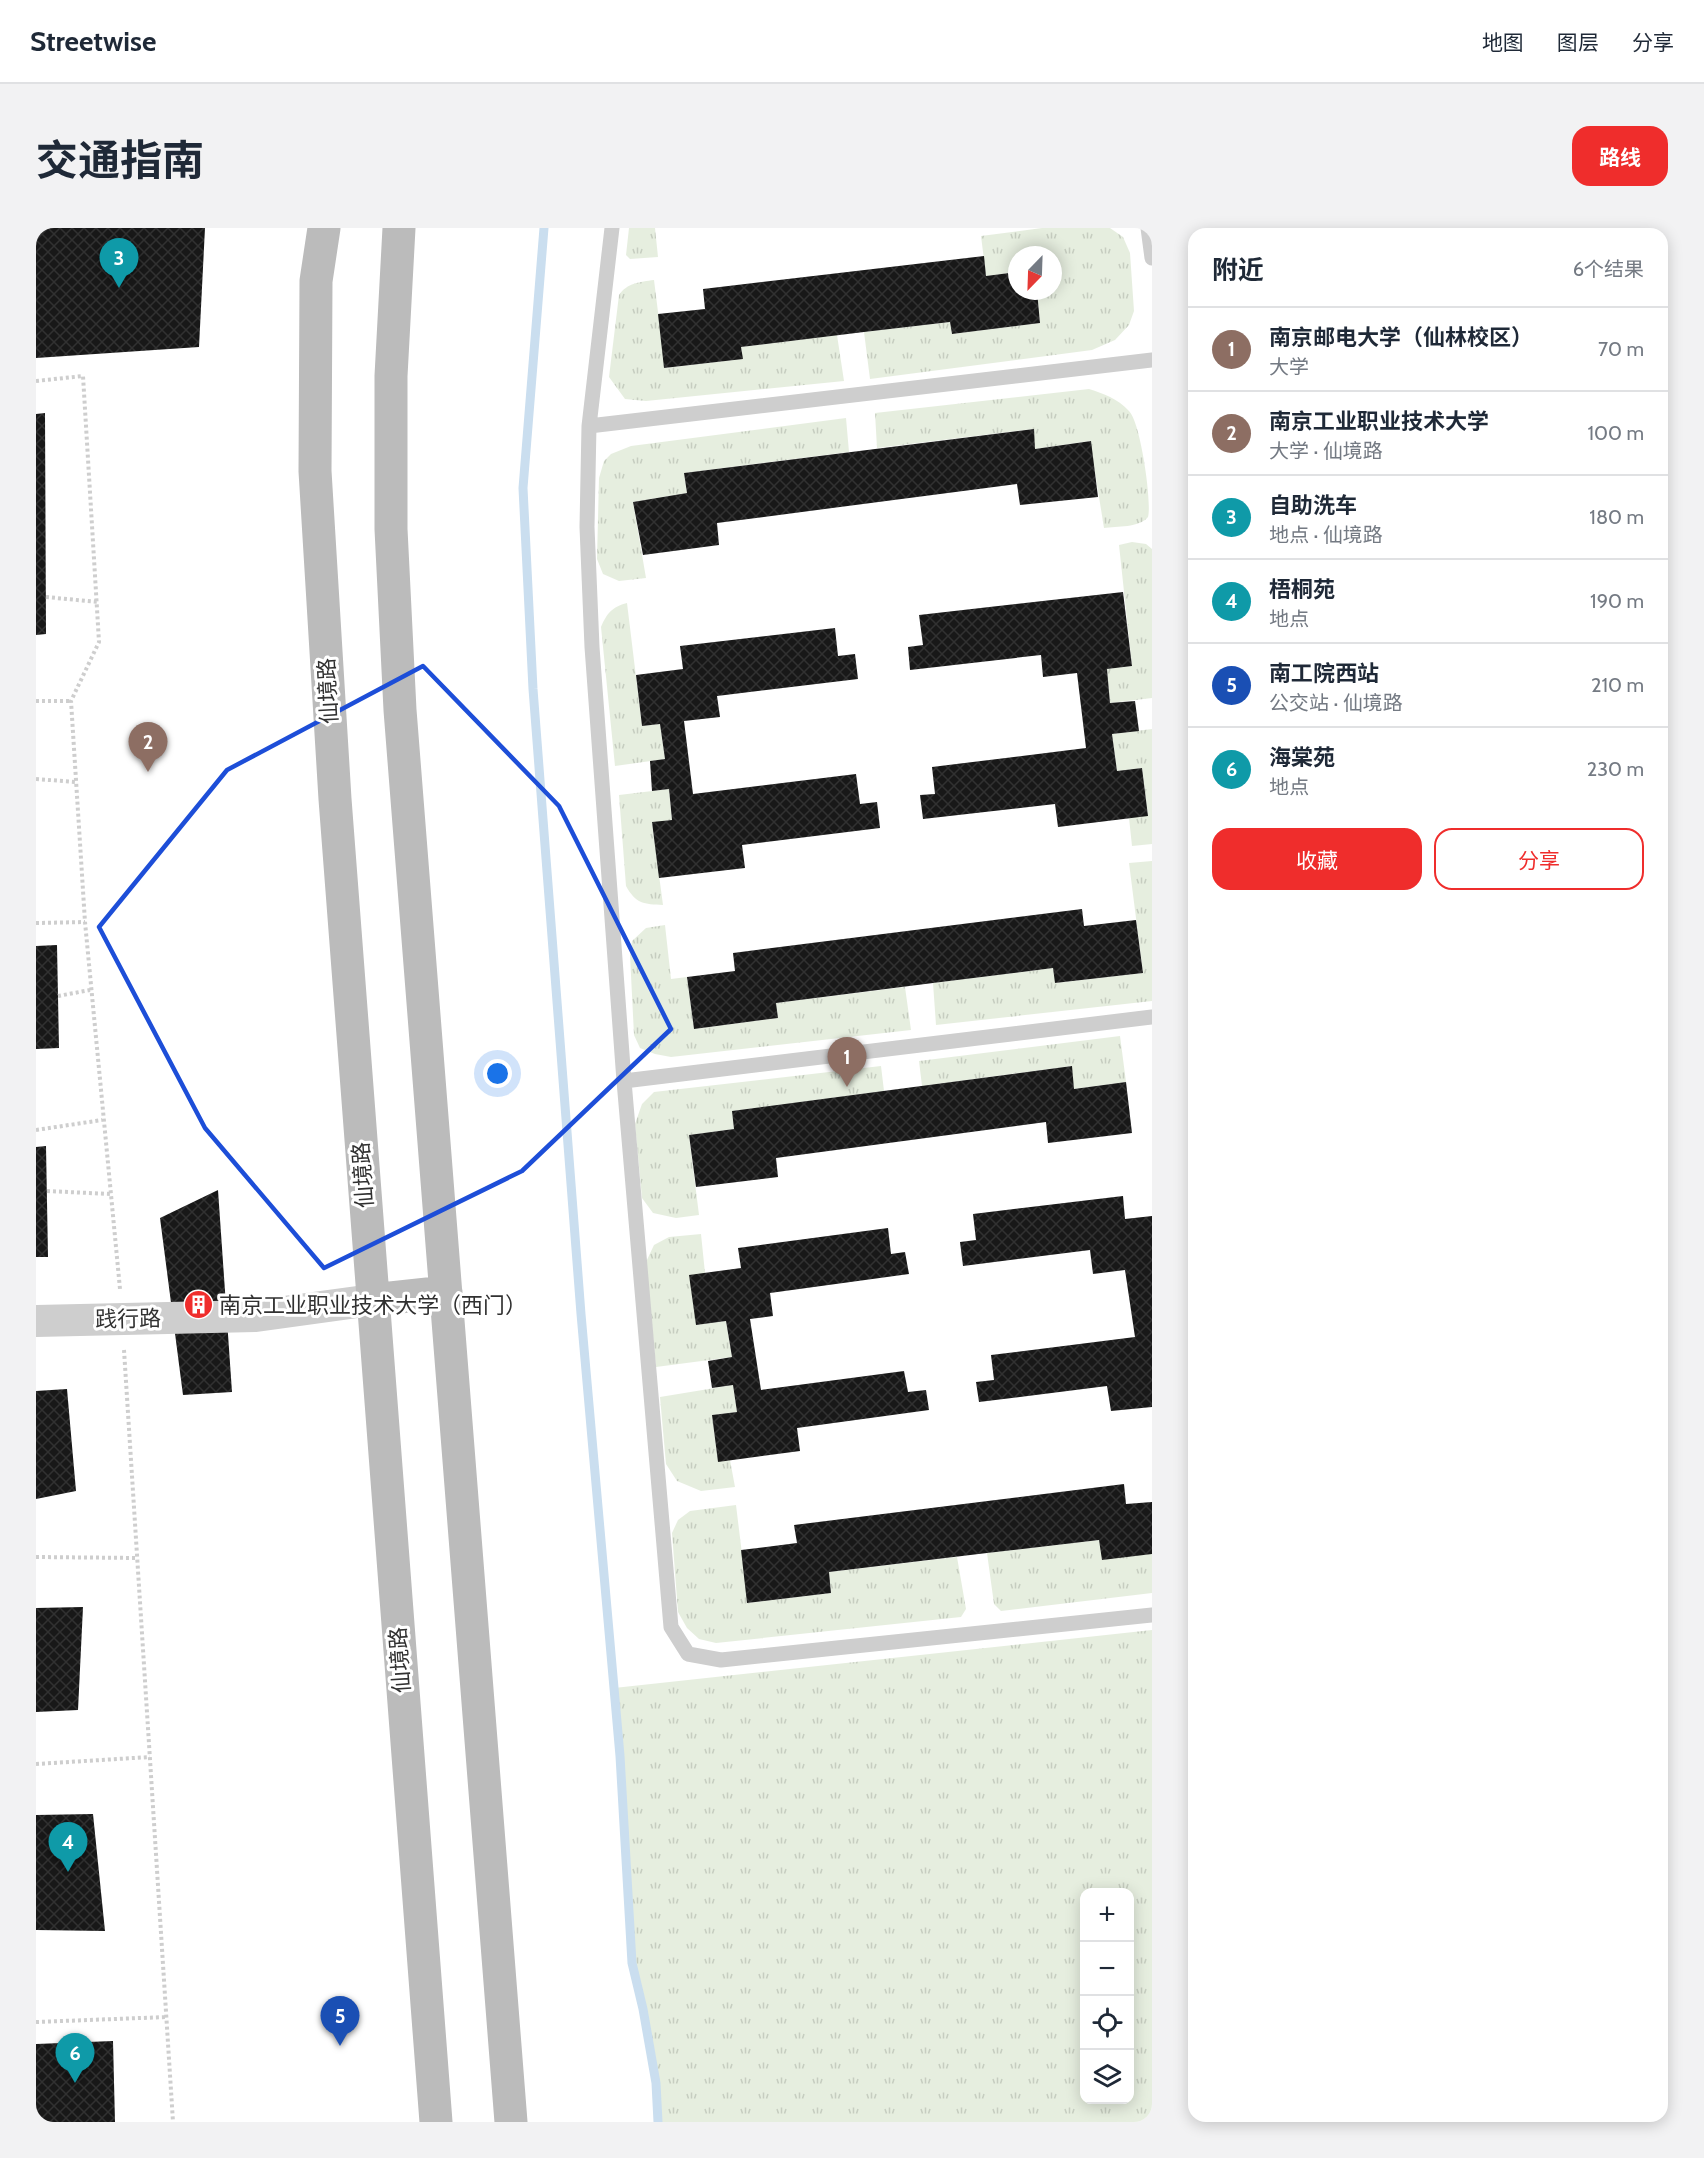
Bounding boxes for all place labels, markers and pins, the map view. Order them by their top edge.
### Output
pin: 3 [100,238,139,288]
pin: 2 [128,722,168,772]
pin: 1 [828,1038,866,1087]
building icon: 南京工业职业技术大学（西门） [182,1289,214,1321]
place label: 南京工业职业技术大学（西门） [219,1292,527,1319]
pin: 4 [48,1822,87,1872]
pin: 5 [320,1996,360,2046]
pin: 6 [56,2034,94,2083]

